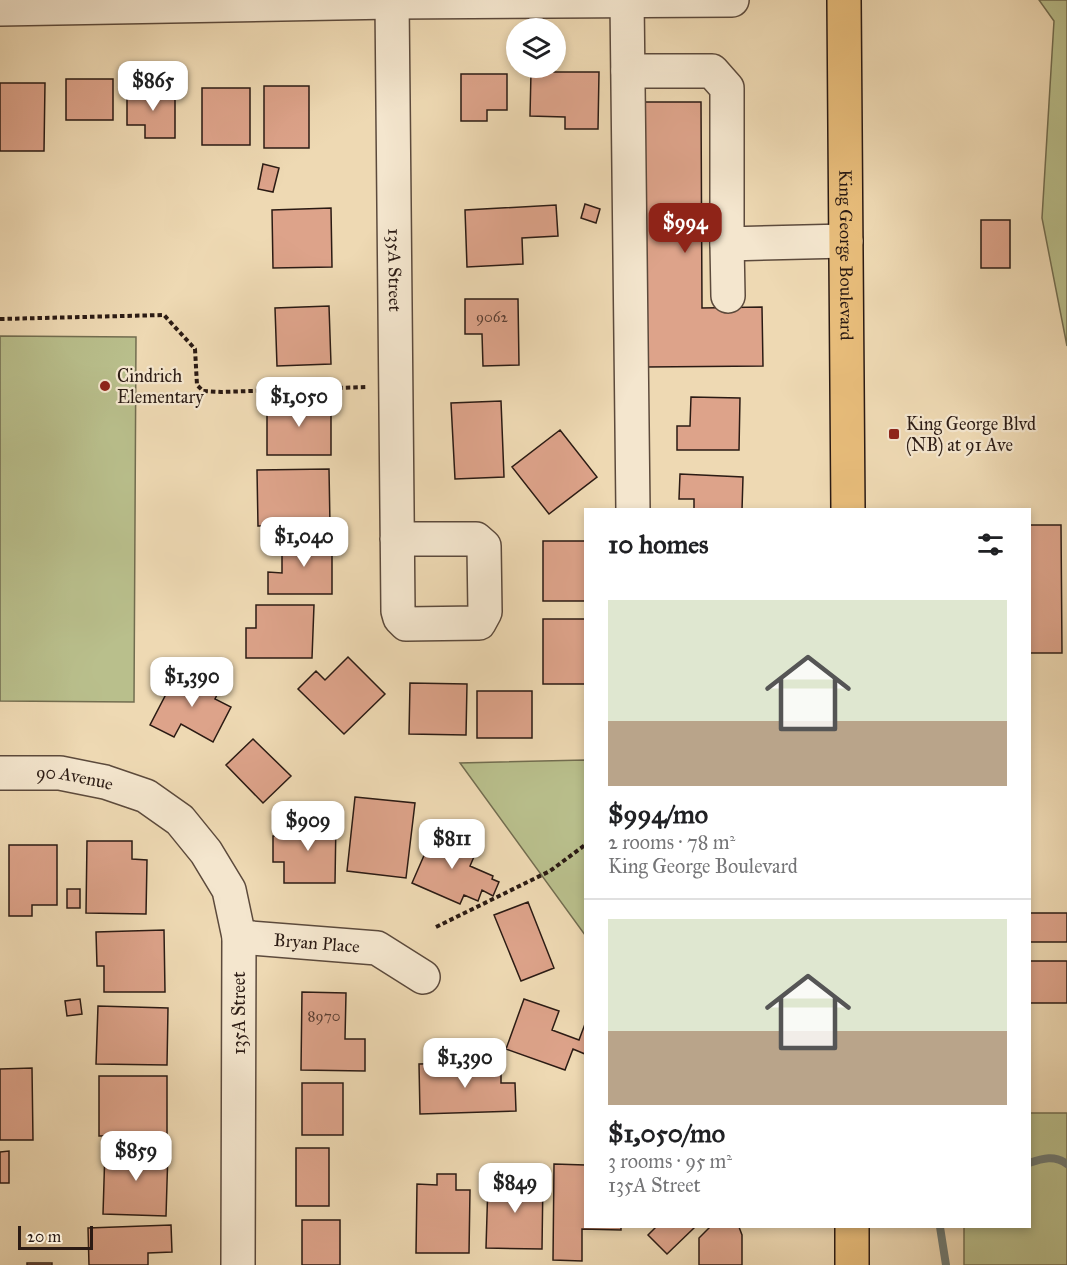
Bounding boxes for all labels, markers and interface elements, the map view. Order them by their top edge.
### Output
map controls [506,18,566,78]
button: layers [506,18,566,78]
pin: $865 [117,61,189,112]
text: $865 [132,68,174,92]
street label: King George Boulevard [834,169,858,341]
pin: $994 [649,203,721,254]
text: $994 [663,210,707,234]
street label: 135A Street [383,228,406,312]
house number: 9062 [476,308,509,326]
place label: Cindrich Elementary [117,365,204,408]
pin: $1,050 [250,377,348,428]
marker: Cindrich Elementary [98,379,112,393]
text: $1,050 [270,384,328,408]
place label: King George Blvd (NB) at 91 Ave [906,413,1036,457]
marker: King George Blvd (NB) at 91 Ave [887,427,901,441]
pin: $1,040 [255,517,353,568]
text: $1,040 [274,524,334,548]
text: 10 homes [608,528,709,560]
icon: filters [974,528,1007,561]
icon: home [754,639,862,747]
pin: $1,390 [143,657,241,708]
text: $1,390 [164,664,220,688]
street label: 90 Avenue [36,762,116,795]
text: $994/mo [608,798,708,830]
pin: $909 [272,801,344,852]
text: $909 [285,808,331,832]
pin: $811 [416,819,488,870]
text: $811 [433,826,471,850]
text: 2 rooms · 78 m² [608,830,735,854]
text: King George Boulevard [608,854,798,878]
street label: Bryan Place [273,929,361,958]
icon: home [754,958,862,1066]
street label: 135A Street [228,971,250,1055]
house number: 8970 [308,1007,340,1025]
pin: $1,390 [416,1038,514,1089]
text: $1,390 [437,1045,493,1069]
text: $1,050/mo [608,1117,725,1149]
pin: $859 [100,1131,172,1182]
text: $859 [115,1138,157,1162]
text: 3 rooms · 95 m² [608,1149,732,1173]
pin: $849 [479,1163,551,1214]
text: $849 [493,1170,537,1194]
text: 135A Street [608,1173,701,1197]
scale bar [18,1223,93,1250]
text: 20 m [27,1227,61,1246]

